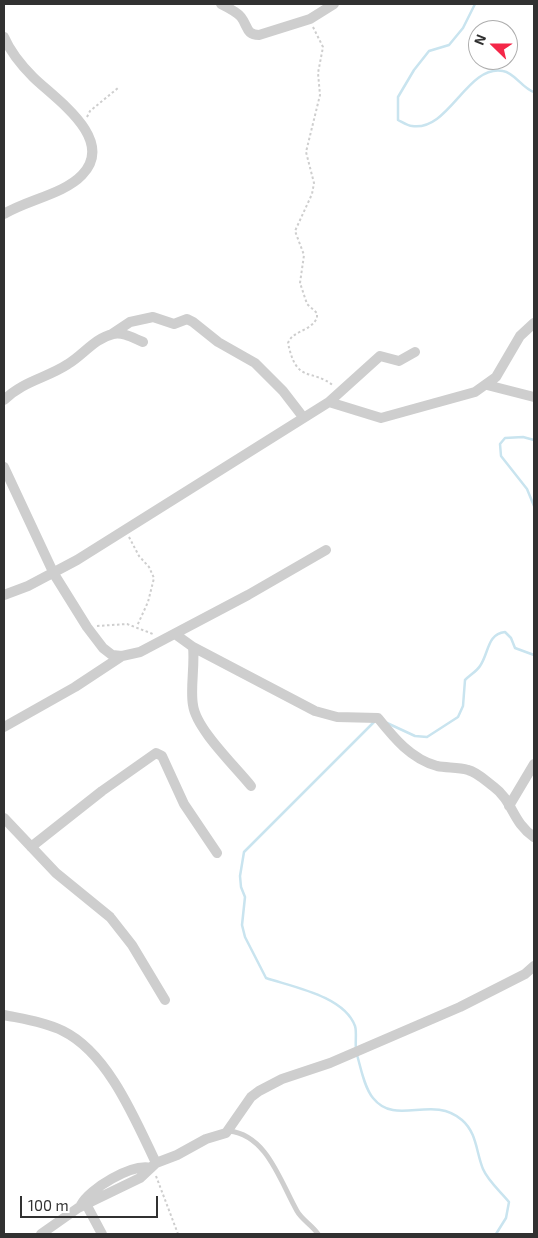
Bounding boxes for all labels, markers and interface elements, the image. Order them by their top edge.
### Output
north arrow [468,20,518,70]
text: N [470,32,489,47]
scale bar [22,1186,160,1218]
text: 100 m [28,1196,69,1214]

